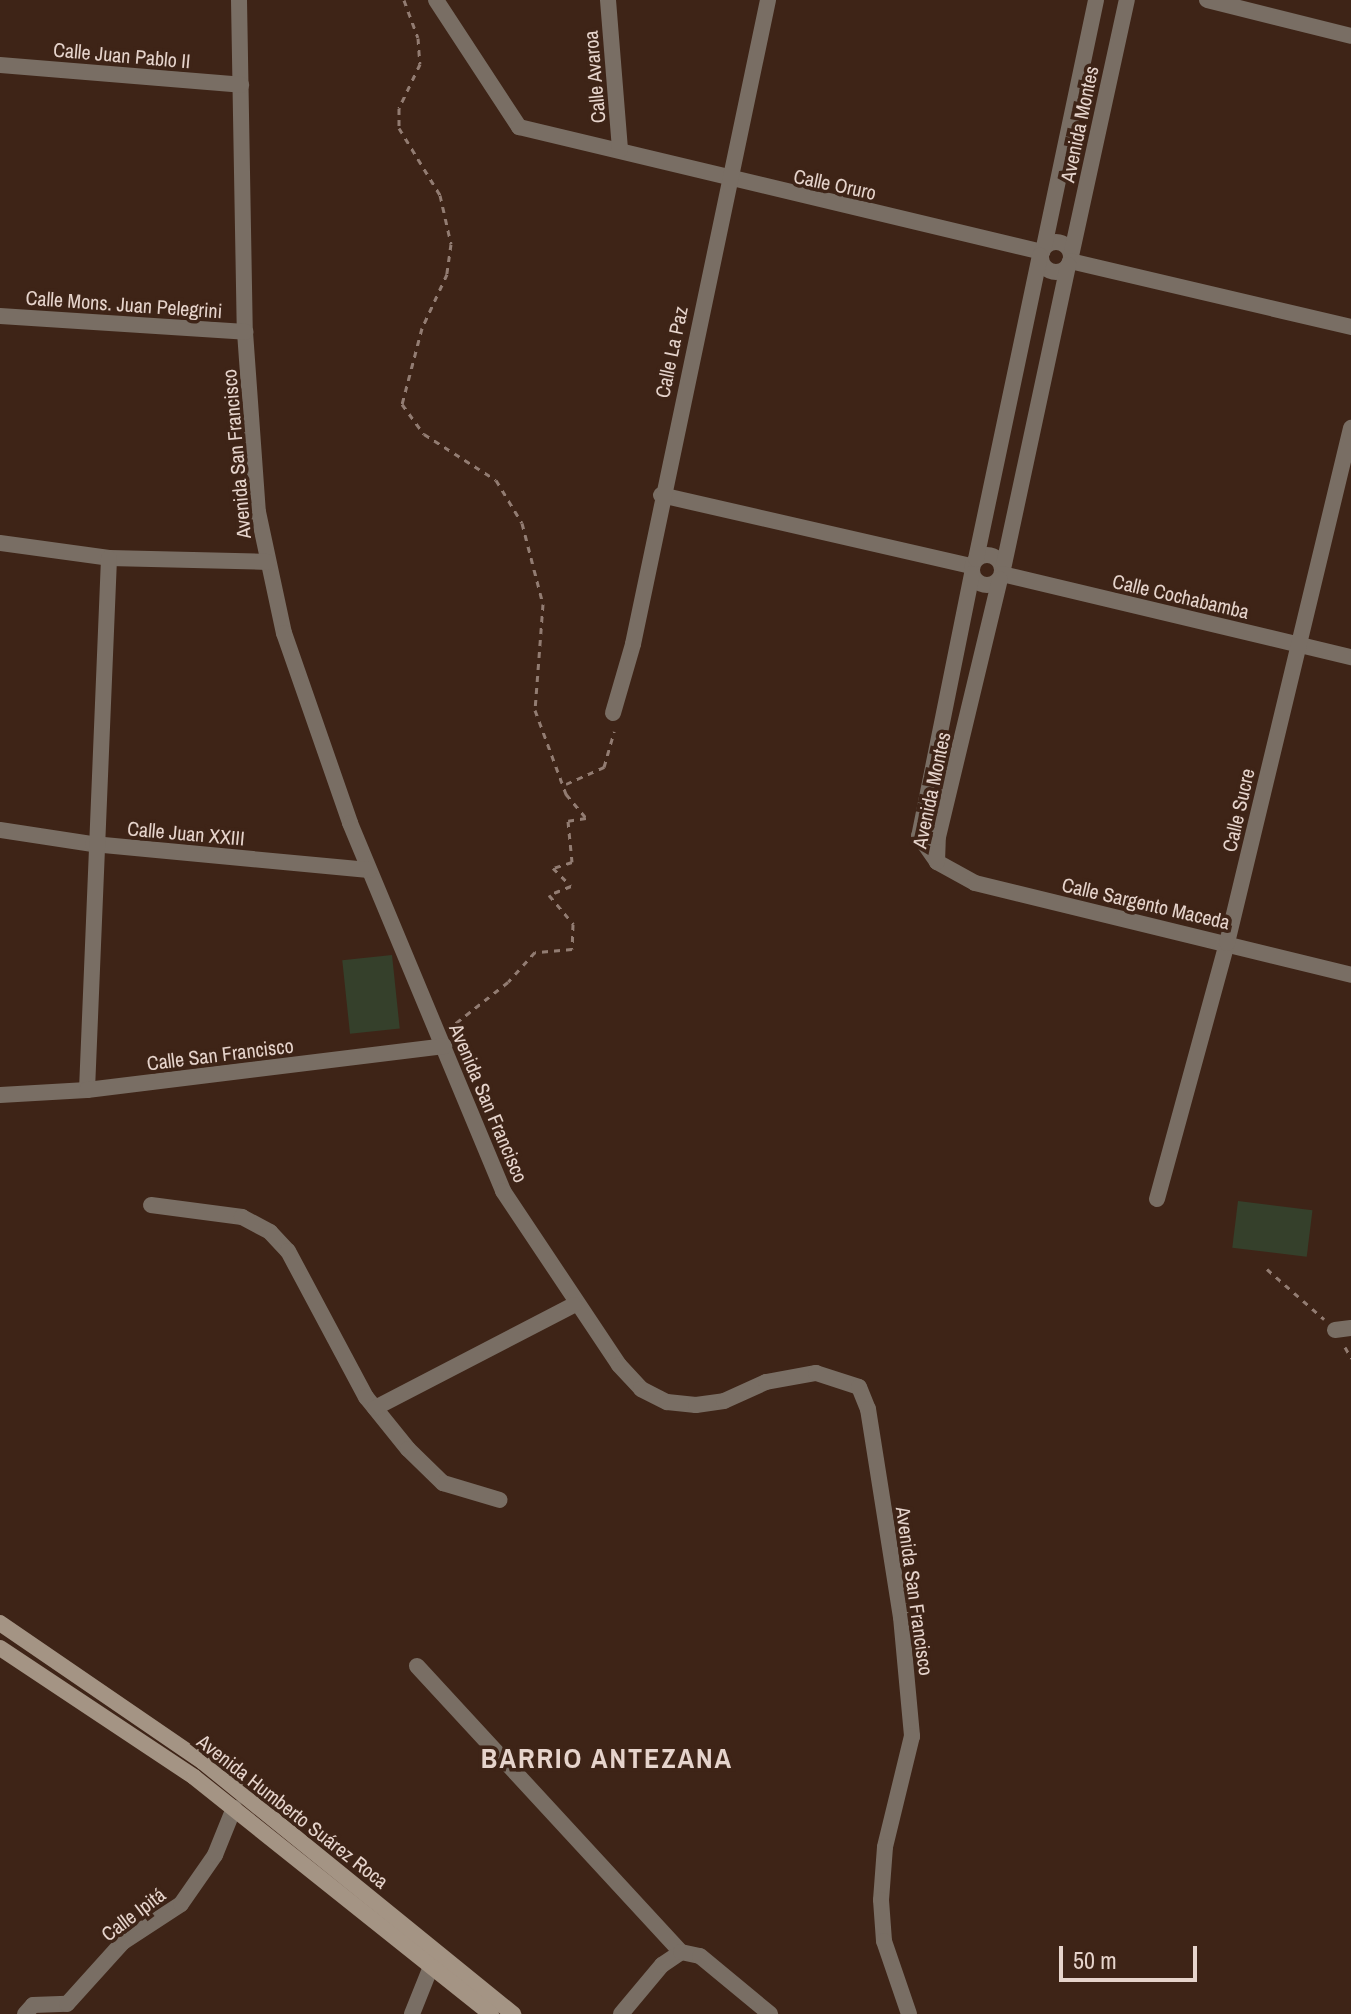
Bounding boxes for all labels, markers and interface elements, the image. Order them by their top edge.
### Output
street label: Calle Avaroa [578,29,610,125]
street label: Calle Juan Pablo II [52,37,192,73]
street label: Avenida Montes [1055,64,1103,184]
street label: Calle Oruro [792,164,878,204]
street label: Calle Mons. Juan Pelegrini [25,285,223,323]
street label: Calle La Paz [650,304,692,400]
street label: Avenida San Francisco [217,368,255,540]
street label: Calle Cochabamba [1110,569,1252,623]
street label: Avenida Montes [907,730,955,850]
street label: Calle Sucre [1217,766,1259,854]
street label: Calle Juan XXIII [126,816,246,850]
street label: Calle Sargento Maceda [1060,872,1232,934]
street label: Avenida San Francisco [445,1020,533,1186]
street label: Calle San Francisco [145,1033,295,1075]
street label: Avenida San Francisco [891,1505,939,1677]
street label: Avenida Humberto Suárez Roca [193,1729,393,1893]
district label: BARRIO ANTEZANA [480,1741,734,1775]
street label: Calle Ipitá [96,1882,170,1946]
scale bar [1063,1930,1201,1980]
text: 50 m [1073,1944,1117,1976]

